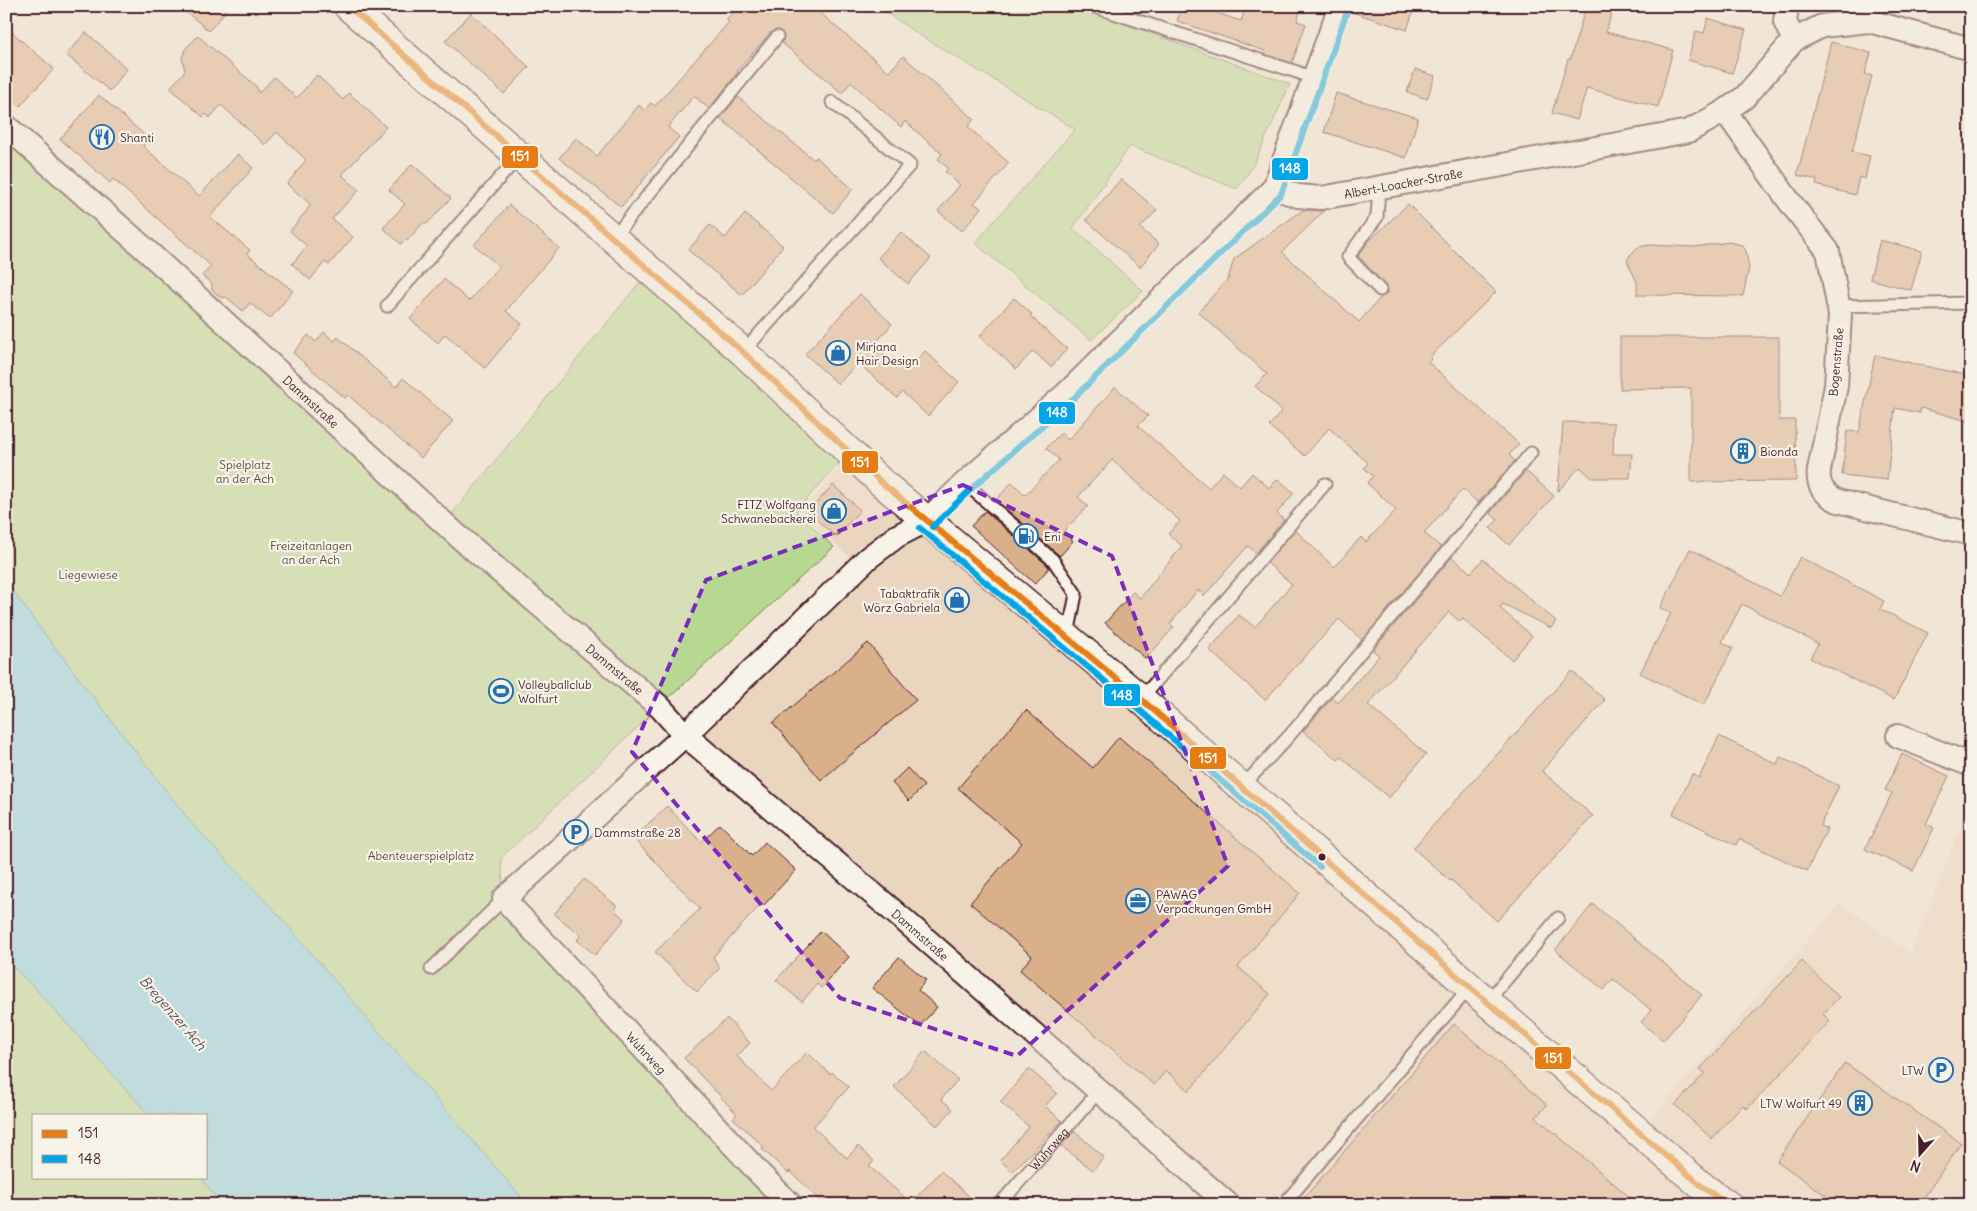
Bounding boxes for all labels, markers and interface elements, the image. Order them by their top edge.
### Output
restaurant icon: Shanti [89,124,115,150]
place label: Shanti [120,130,154,145]
line badge: 151 [501,145,539,169]
text: 151 [510,147,530,165]
line badge: 148 [1271,157,1309,181]
text: 148 [1279,159,1301,177]
street label: Albert-Loacker-Straße [1343,165,1464,201]
street label: Bogenstraße [1826,327,1846,397]
place label: Mirjana Hair Design [856,339,919,368]
shop icon: Mirjana Hair Design [825,340,851,366]
street label: Dammstraße [280,372,342,431]
line badge: 148 [1038,401,1076,425]
text: 148 [1046,403,1068,421]
building icon: Bionda [1730,438,1756,464]
place label: Bionda [1760,444,1798,459]
line badge: 151 [841,450,879,474]
text: 151 [850,453,870,471]
park label: Spielplatz an der Ach [216,457,274,486]
place label: FITZ Wolfgang Schwanebackerei [721,497,816,526]
shop icon: FITZ Wolfgang Schwanebackerei [821,498,847,524]
fuel station icon: Eni [1013,523,1039,549]
place label: Eni [1044,529,1061,544]
park label: Freizeitanlagen an der Ach [270,538,352,567]
park label: Liegewiese [58,567,118,582]
place label: Tabaktrafik Wörz Gabriela [864,586,940,615]
shop icon: Tabaktrafik Wörz Gabriela [944,587,970,613]
street label: Dammstraße [583,640,647,697]
place label: Volleyballclub Wolfurt [518,677,592,706]
sports icon: Volleyballclub Wolfurt [488,678,514,704]
line badge: 148 [1103,683,1141,707]
text: 148 [1111,686,1133,704]
line badge: 151 [1189,746,1227,770]
text: 151 [1198,749,1218,767]
parking icon: Dammstraße 28 [563,819,589,845]
place label: Dammstraße 28 [594,825,681,840]
park label: Abenteuerspielplatz [368,848,475,863]
unlabelled marker [1317,852,1327,862]
place label: PAWAG Verpackungen GmbH [1156,887,1272,916]
office icon: PAWAG Verpackungen GmbH [1125,888,1151,914]
street label: Dammstraße [889,906,952,963]
water label: Bregenzer Ach [136,972,211,1055]
street label: Wuhrweg [623,1029,669,1077]
line badge: 151 [1534,1046,1572,1070]
text: 151 [1543,1049,1563,1067]
parking icon: LTW [1928,1057,1954,1083]
place label: LTW [1901,1063,1924,1078]
building icon: LTW Wolfurt 49 [1847,1090,1873,1116]
place label: LTW Wolfurt 49 [1760,1096,1842,1111]
legend [32,1114,208,1178]
text: 151 [78,1123,99,1142]
street label: Wuhrweg [1026,1124,1071,1173]
north arrow [1894,1128,1944,1178]
text: 148 [78,1149,101,1168]
text: N [1908,1156,1923,1176]

